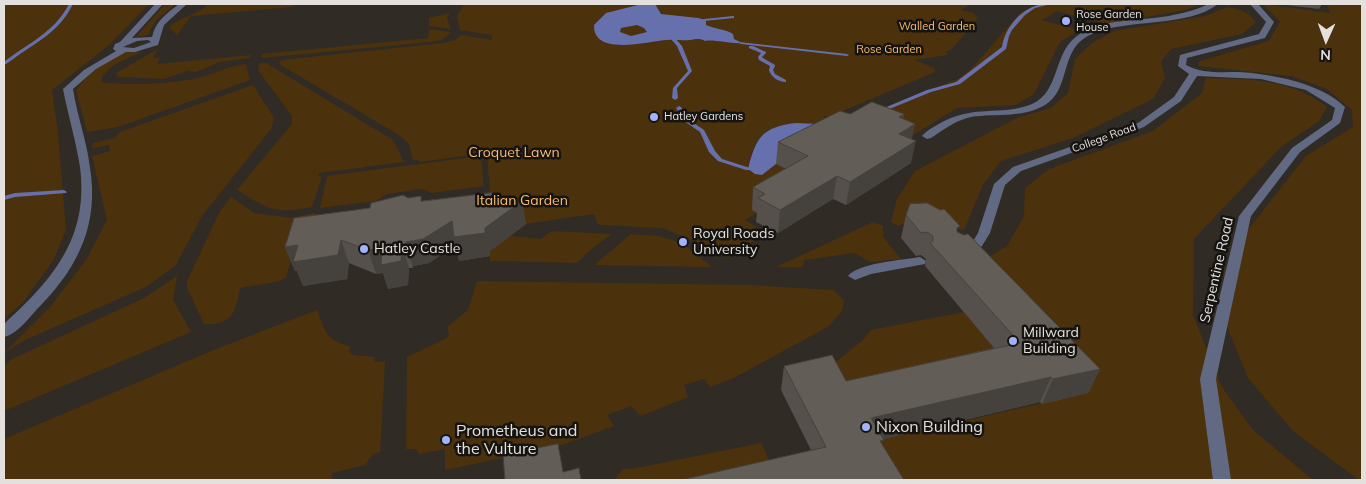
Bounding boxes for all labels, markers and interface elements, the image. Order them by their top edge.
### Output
place label: Rose Garden House [1076,8,1142,34]
marker: Rose Garden House [1060,15,1072,27]
north arrow [1301,15,1351,65]
park label: Walled Garden [899,20,975,34]
park label: Rose Garden [856,43,922,57]
text: N [1320,46,1331,64]
place label: Hatley Gardens [664,110,743,124]
marker: Hatley Gardens [648,111,660,123]
street label: College Road [1070,120,1138,156]
park label: Croquet Lawn [468,145,560,161]
park label: Italian Garden [476,193,568,209]
street label: Serpentine Road [1197,216,1237,324]
place label: Royal Roads University [693,226,774,258]
marker: Royal Roads University [677,236,689,248]
place label: Hatley Castle [374,241,460,257]
marker: Hatley Castle [358,243,370,255]
place label: Millward Building [1023,325,1079,358]
marker: Millward Building [1007,335,1019,347]
place label: Nixon Building [876,417,983,437]
place label: Prometheus and the Vulture [456,421,577,459]
marker: Nixon Building [860,421,872,433]
marker: Prometheus and the Vulture [440,434,452,446]

